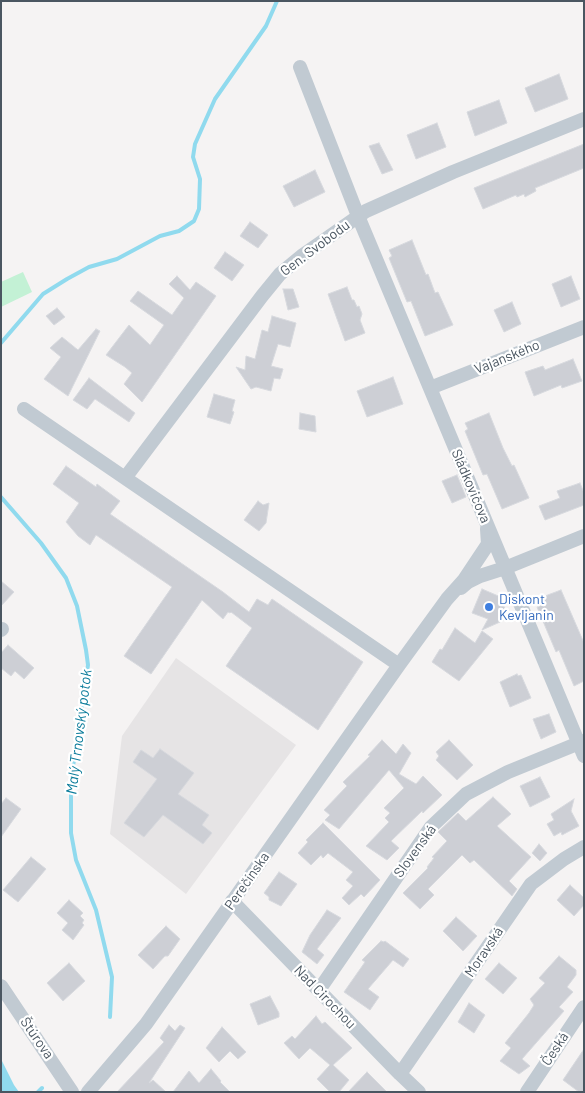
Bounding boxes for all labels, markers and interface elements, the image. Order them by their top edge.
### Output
street label: Gen. Svobodu [277,216,353,280]
street label: Vajanského [472,336,542,378]
street label: Sládkovičova [448,447,494,525]
place label: Diskont Kevljanin [499,591,554,624]
marker: Diskont Kevljanin [483,601,495,613]
water label: Malý Trnovský potok [62,668,96,796]
street label: Slovenská [390,821,440,881]
street label: Perečínska [221,849,273,913]
street label: Moravská [461,924,507,980]
street label: Nad Cirochou [291,962,359,1032]
street label: Štúrova [17,1014,57,1062]
street label: Česká [538,1029,572,1069]

